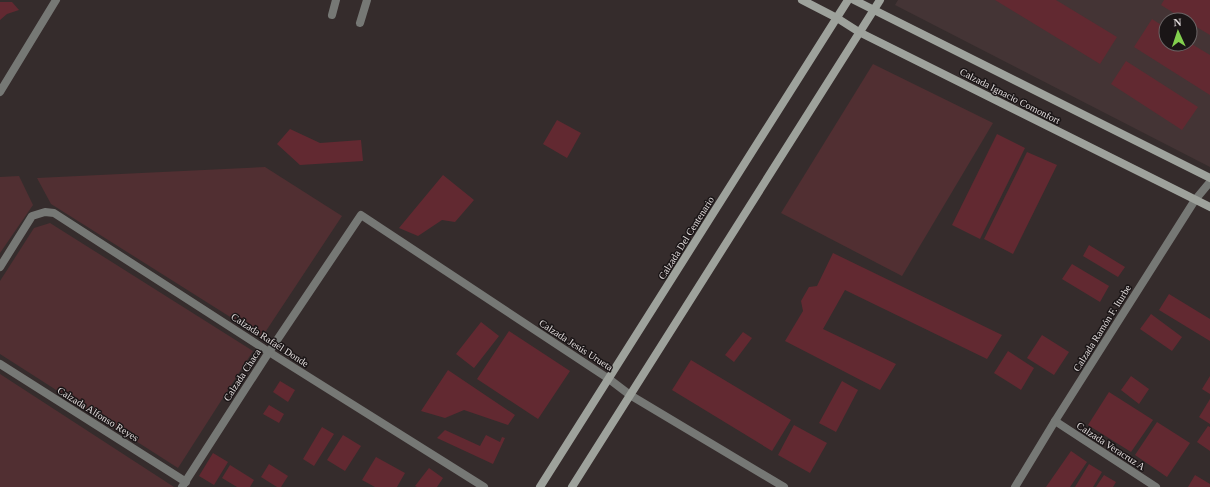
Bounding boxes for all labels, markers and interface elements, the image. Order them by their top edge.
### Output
north arrow [1158,12,1198,52]
text: N [1173,16,1182,28]
street label: Calzada Ignacio Comonfort [958,66,1062,126]
street label: Calzada Del Centenario [656,195,716,281]
street label: Calzada Ramón F. Iturbe [1071,282,1133,373]
street label: Calzada Rafaél Donde [229,311,311,369]
street label: Calzada Jesús Urueta [537,317,615,373]
street label: Calzada Chaca [221,347,263,403]
street label: Calzada Alfonso Reyes [56,385,141,443]
street label: Calzada Veracruz A [1075,420,1148,473]

